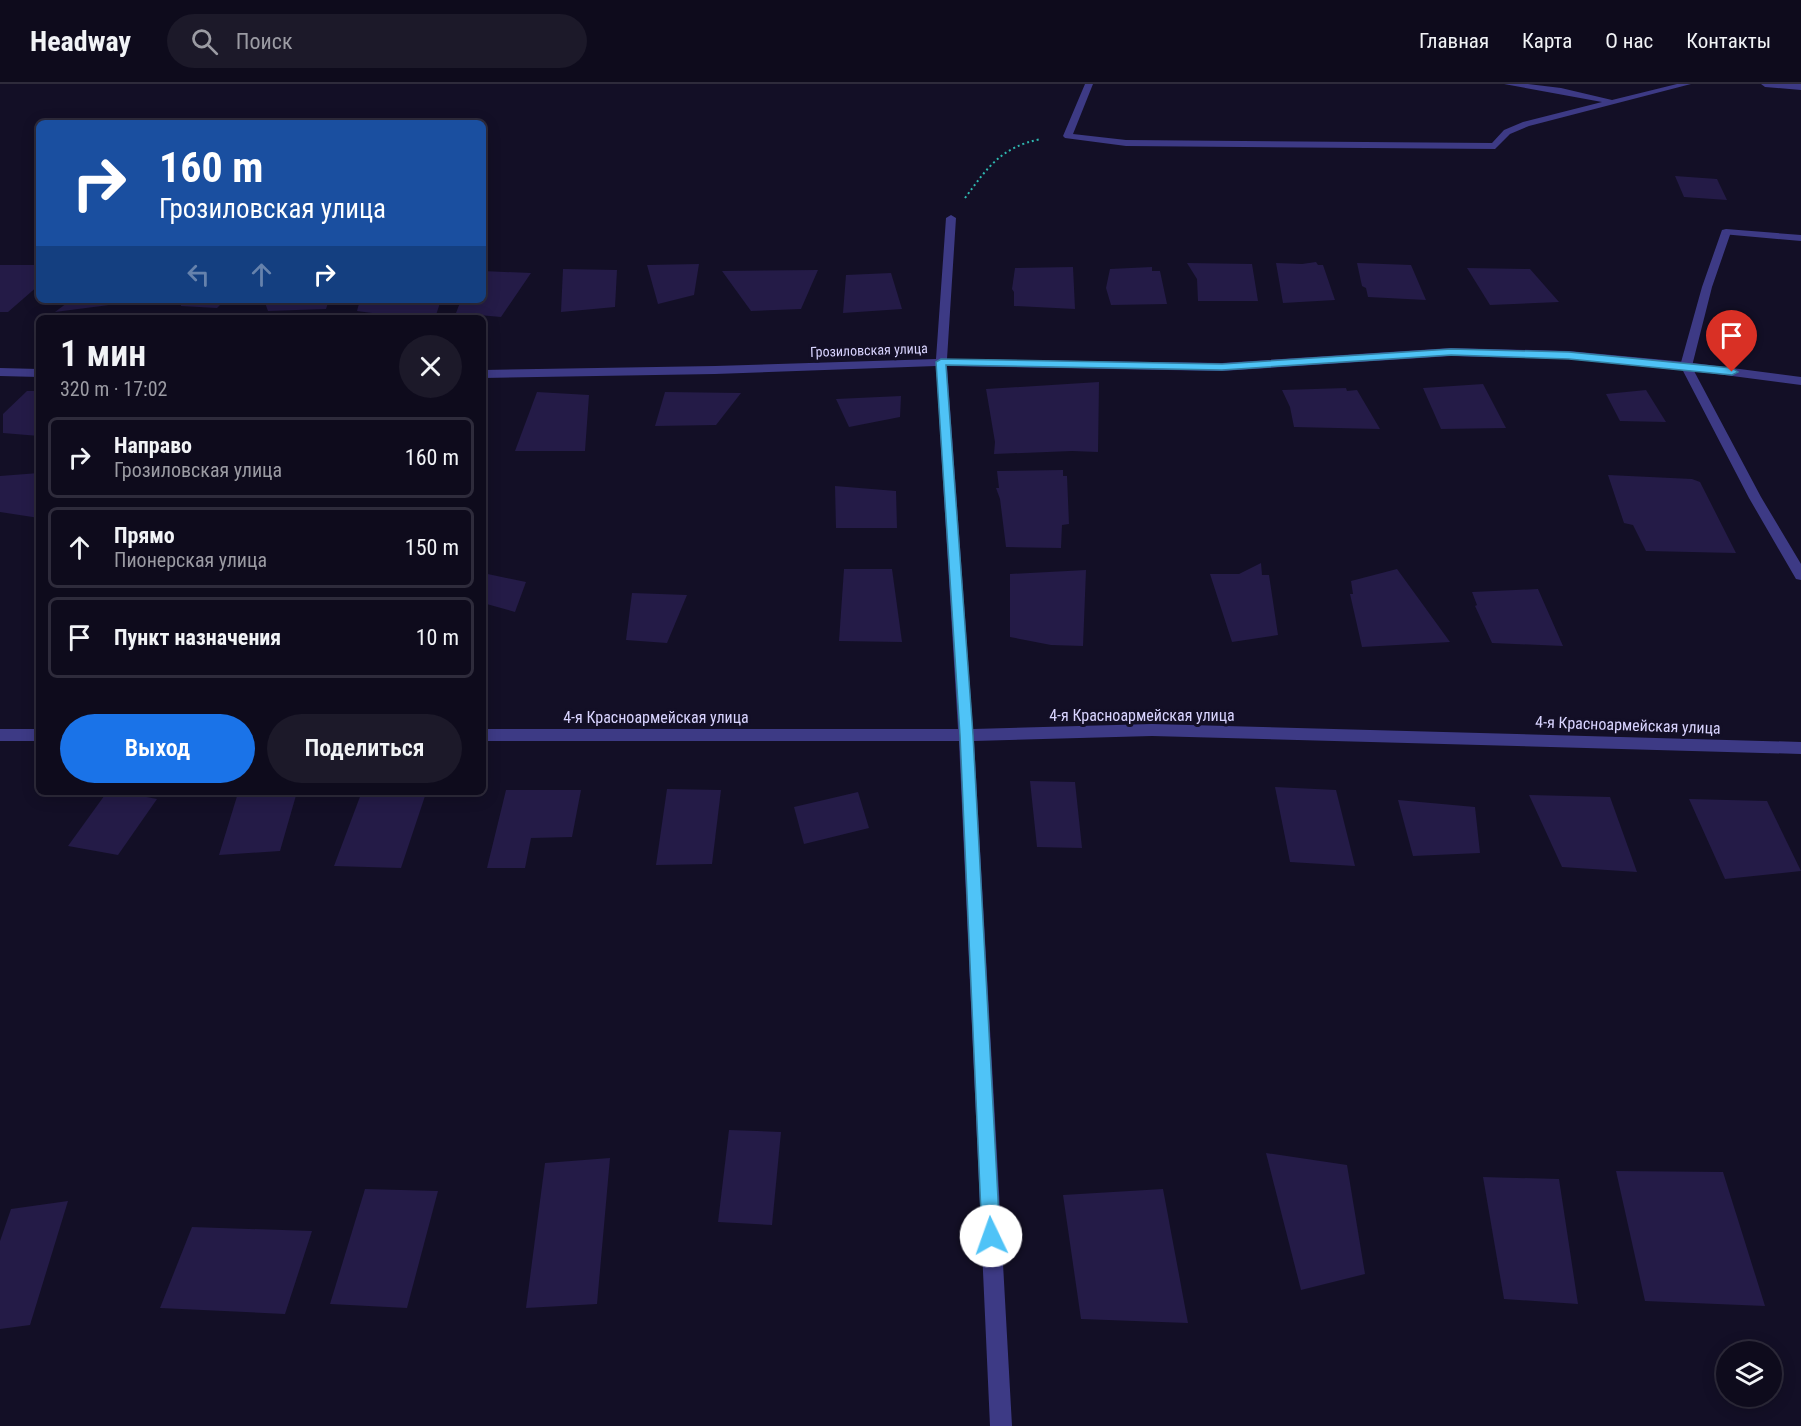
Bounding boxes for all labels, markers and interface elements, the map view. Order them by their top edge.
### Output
search box [167,14,587,68]
text: Headway [30,25,131,58]
icon: search [188,25,221,58]
text: Поиск [236,29,292,54]
text: Главная [1419,29,1489,53]
text: Карта [1522,29,1572,53]
text: О нас [1605,29,1653,53]
text: Контакты [1686,29,1771,53]
text: 160 m [159,143,264,192]
icon: right [60,144,138,222]
text: Грозиловская улица [159,193,386,225]
icon: left [182,258,215,291]
icon: ahead [245,258,278,291]
icon: right [308,258,341,291]
pin [1706,310,1757,372]
icon: arrive [1715,319,1748,352]
text: 1 мин [60,333,146,375]
button: close [399,335,462,398]
street label: Грозиловская улица [810,340,928,360]
text: 320 m · 17:02 [60,377,167,401]
text: Направо [114,433,192,458]
icon: right [63,441,96,474]
text: 160 m [405,445,459,470]
text: Грозиловская улица [114,458,282,482]
text: Прямо [114,523,175,548]
icon: ahead [63,531,96,564]
text: 150 m [405,535,459,560]
text: Пионерская улица [114,548,267,572]
icon: arrive [63,621,96,654]
text: Пункт назначения [114,625,281,650]
text: 10 m [416,625,459,650]
street label: 4-я Красноармейская улица [1049,706,1235,725]
street label: 4-я Красноармейская улица [563,708,749,727]
street label: 4-я Красноармейская улица [1535,712,1721,738]
button: Выход [60,714,255,783]
button: Поделиться [267,714,462,783]
position arrow [959,1204,1023,1268]
map controls [1716,1341,1782,1407]
button: layers [1716,1341,1782,1407]

